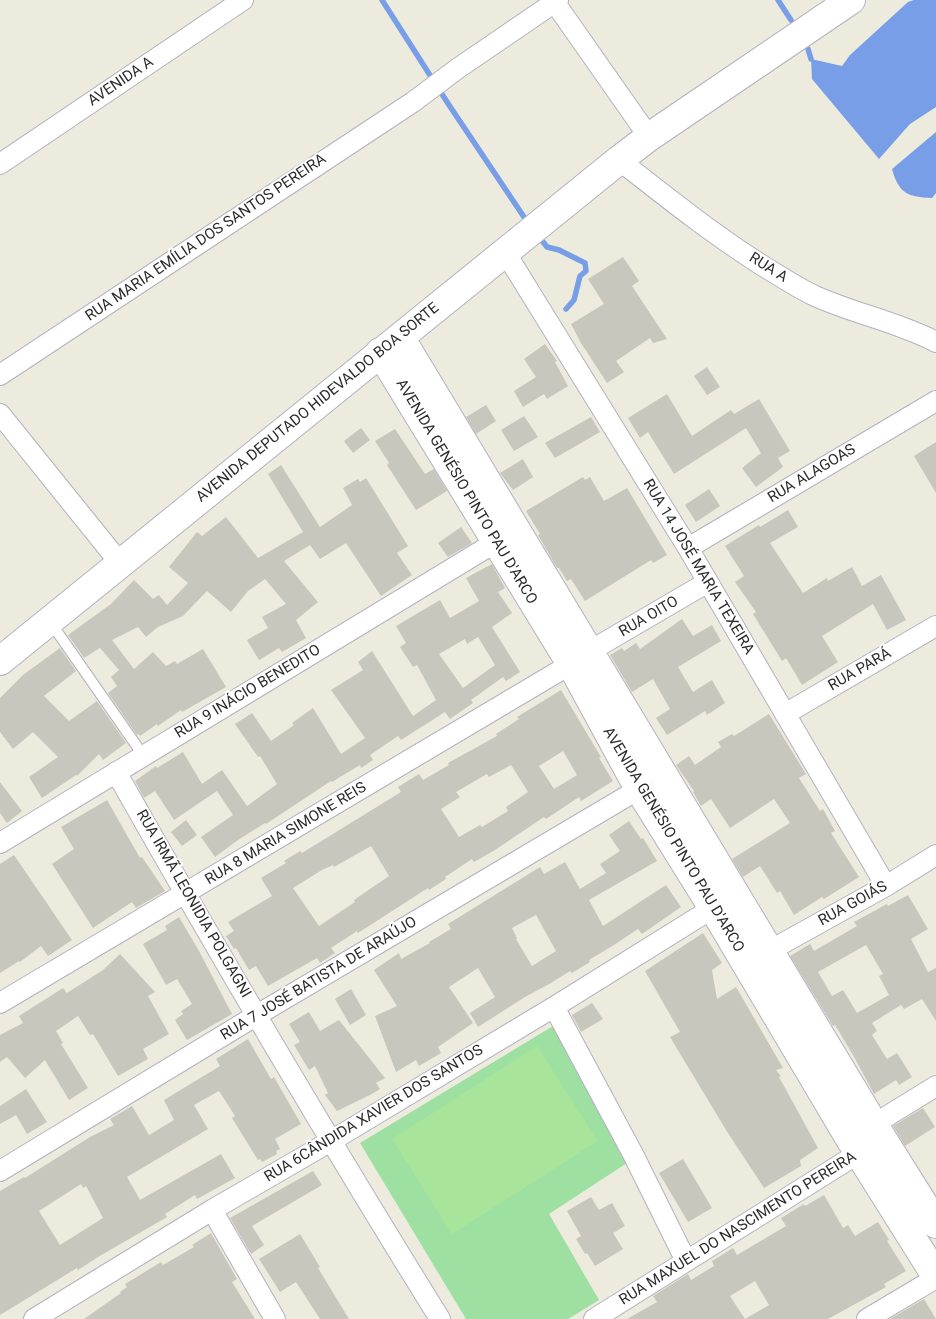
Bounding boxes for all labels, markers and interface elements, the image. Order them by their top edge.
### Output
street label: AVENIDA A [85,54,157,110]
street label: RUA MARIA EMÍLIA DOS SANTOS PEREIRA [82,150,330,326]
street label: RUA A [745,249,791,287]
street label: AVENIDA DEPUTADO HIDEVALDO BOA SORTE [193,299,443,507]
street label: AVENIDA GENÉSIO PINTO PAU D'ARCO [392,376,540,608]
street label: RUA ALAGOAS [765,441,859,507]
street label: RUA 14 JOSÉ MARIA TEXEIRA [638,476,758,658]
street label: RUA OITO [616,593,682,641]
street label: RUA 9 INÁCIO BENEDITO [172,641,324,743]
street label: RUA PARÁ [825,645,895,695]
street label: AVENIDA GENÉSIO PINTO PAU D'ARCO [599,724,747,956]
street label: RUA 8 MARIA SIMONE REIS [202,779,370,889]
street label: RUA IRMÃ LEONIDIA POLGAGNI [132,807,254,1001]
street label: RUA GOIÁS [816,878,890,930]
street label: RUA 7 JOSÉ BATISTA DE ARAÚJO [218,913,420,1045]
street label: RUA 6CÂNDIDA XAVIER DOS SANTOS [261,1041,487,1187]
street label: RUA MAXUEL DO NASCIMENTO PEREIRA [616,1148,860,1310]

